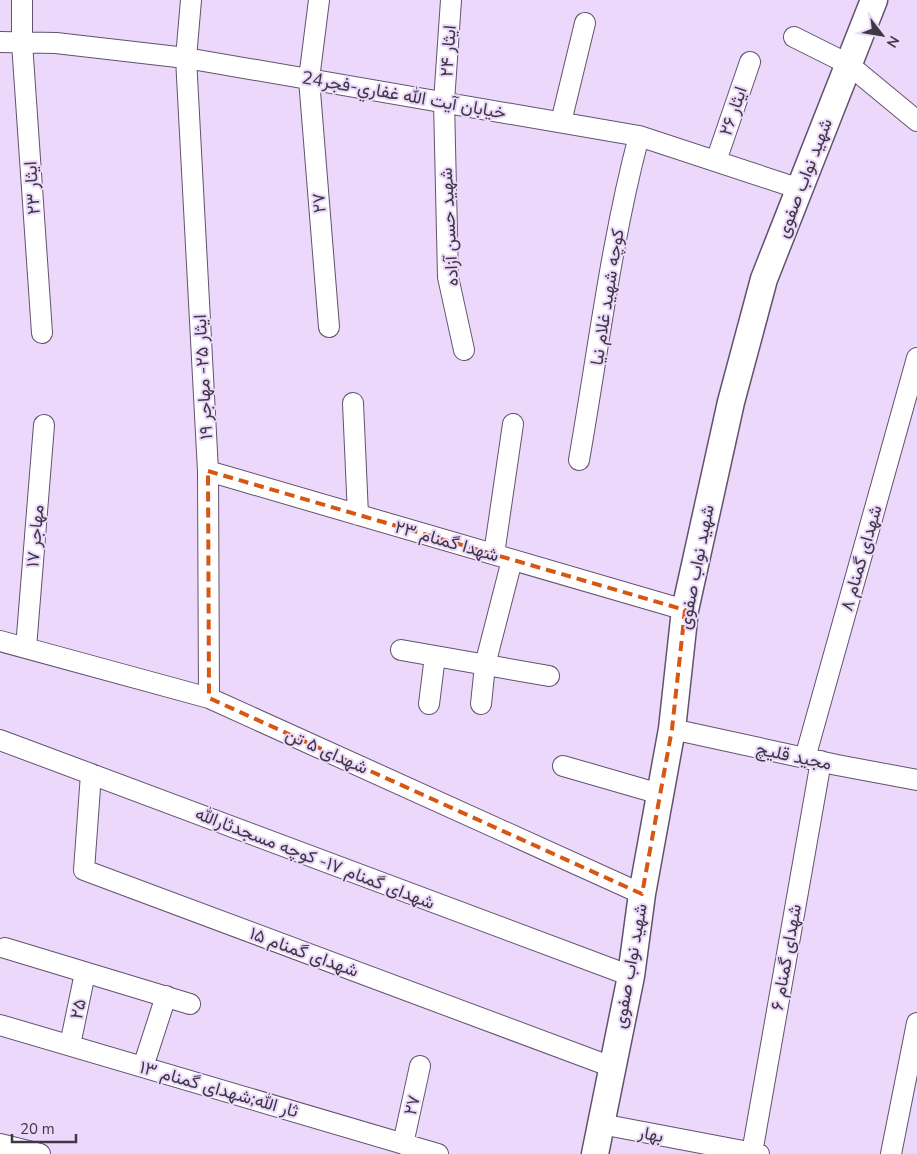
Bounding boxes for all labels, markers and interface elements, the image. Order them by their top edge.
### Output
north arrow [857,10,907,60]
street label: ایثار ۲۴ [434,24,462,78]
text: N [882,32,904,51]
street label: خيابان آيت الله غفاري-فجر24 [299,65,508,128]
street label: ایثار ۲۶ [713,83,753,139]
street label: شهید نواب صفوی [770,115,838,241]
street label: ایثار ۲۳ [18,161,46,215]
street label: شهید حسن آزاده [434,167,464,287]
street label: ۲۷ [306,192,332,214]
street label: کوچه شهید غلام نیا [584,227,630,367]
street label: ایثار ۲۵- مهاجر ۱۹ [188,314,218,440]
street label: شهدای گمنام ۸ [834,502,888,614]
street label: شهید نواب صفوی [672,503,720,631]
street label: مهاجر ۱۷ [20,504,50,568]
street label: شهدا گمنام ۲۳ [392,515,502,567]
street label: شهدای ۵ تن [282,722,372,780]
street label: مجید قلیچ [754,736,834,776]
street label: شهدای گمنام ۱۷- كوچه مسجدثارالله [192,801,438,915]
street label: شهید نواب صفوی [607,902,653,1030]
street label: شهدای گمنام ۶ [765,902,807,1012]
street label: شهدای گمنام ۱۵ [246,921,362,983]
street label: ۲۵ [64,997,92,1021]
street label: ثار الله;شهدای گمنام ۱۳ [137,1055,301,1123]
street label: ۲۷ [398,1093,426,1117]
scale bar [12,1112,76,1144]
text: 20 m [20,1119,55,1139]
street label: بهار [635,1120,666,1148]

